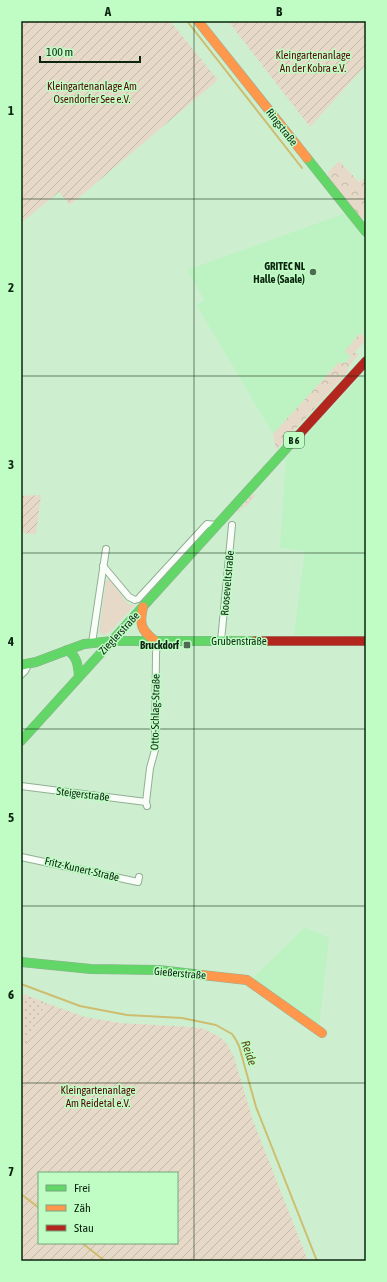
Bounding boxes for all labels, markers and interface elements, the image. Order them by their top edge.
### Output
text: A [104,4,112,19]
text: B [276,4,283,19]
scale bar [40,38,140,64]
text: 100 m [46,45,73,59]
park label: Kleingartenanlage An der Kobra e.V. [275,49,351,74]
park label: Kleingartenanlage Am Osendorfer See e.V. [47,80,137,105]
text: 1 [8,103,14,118]
street label: Ringstraße [264,106,300,148]
place label: GRITEC NL Halle (Saale) [253,260,306,285]
marker: GRITEC NL Halle (Saale) [308,267,318,277]
text: 2 [8,280,14,295]
road number: B 6 [284,432,304,448]
text: 3 [8,457,14,472]
street label: Rooseveltstraße [218,550,236,616]
street label: Zieglerstraße [96,609,142,657]
text: 4 [7,634,14,649]
street label: Grubenstraße [211,635,267,647]
place label: Bruckdorf [140,639,180,651]
marker: Bruckdorf [182,640,192,650]
street label: Otto-Schlag-Straße [148,674,162,750]
street label: Steigerstraße [56,785,110,803]
text: 5 [8,810,14,825]
street label: Fritz-Kunert-Straße [44,855,120,883]
street label: Gießerstraße [154,965,206,981]
text: 6 [8,987,14,1002]
water label: Reide [238,1039,260,1068]
park label: Kleingartenanlage Am Reidetal e.V. [60,1084,136,1109]
text: 7 [8,1164,14,1179]
legend [38,1172,178,1244]
text: Frei [74,1181,90,1195]
text: Zäh [74,1201,91,1215]
text: Stau [74,1221,94,1235]

